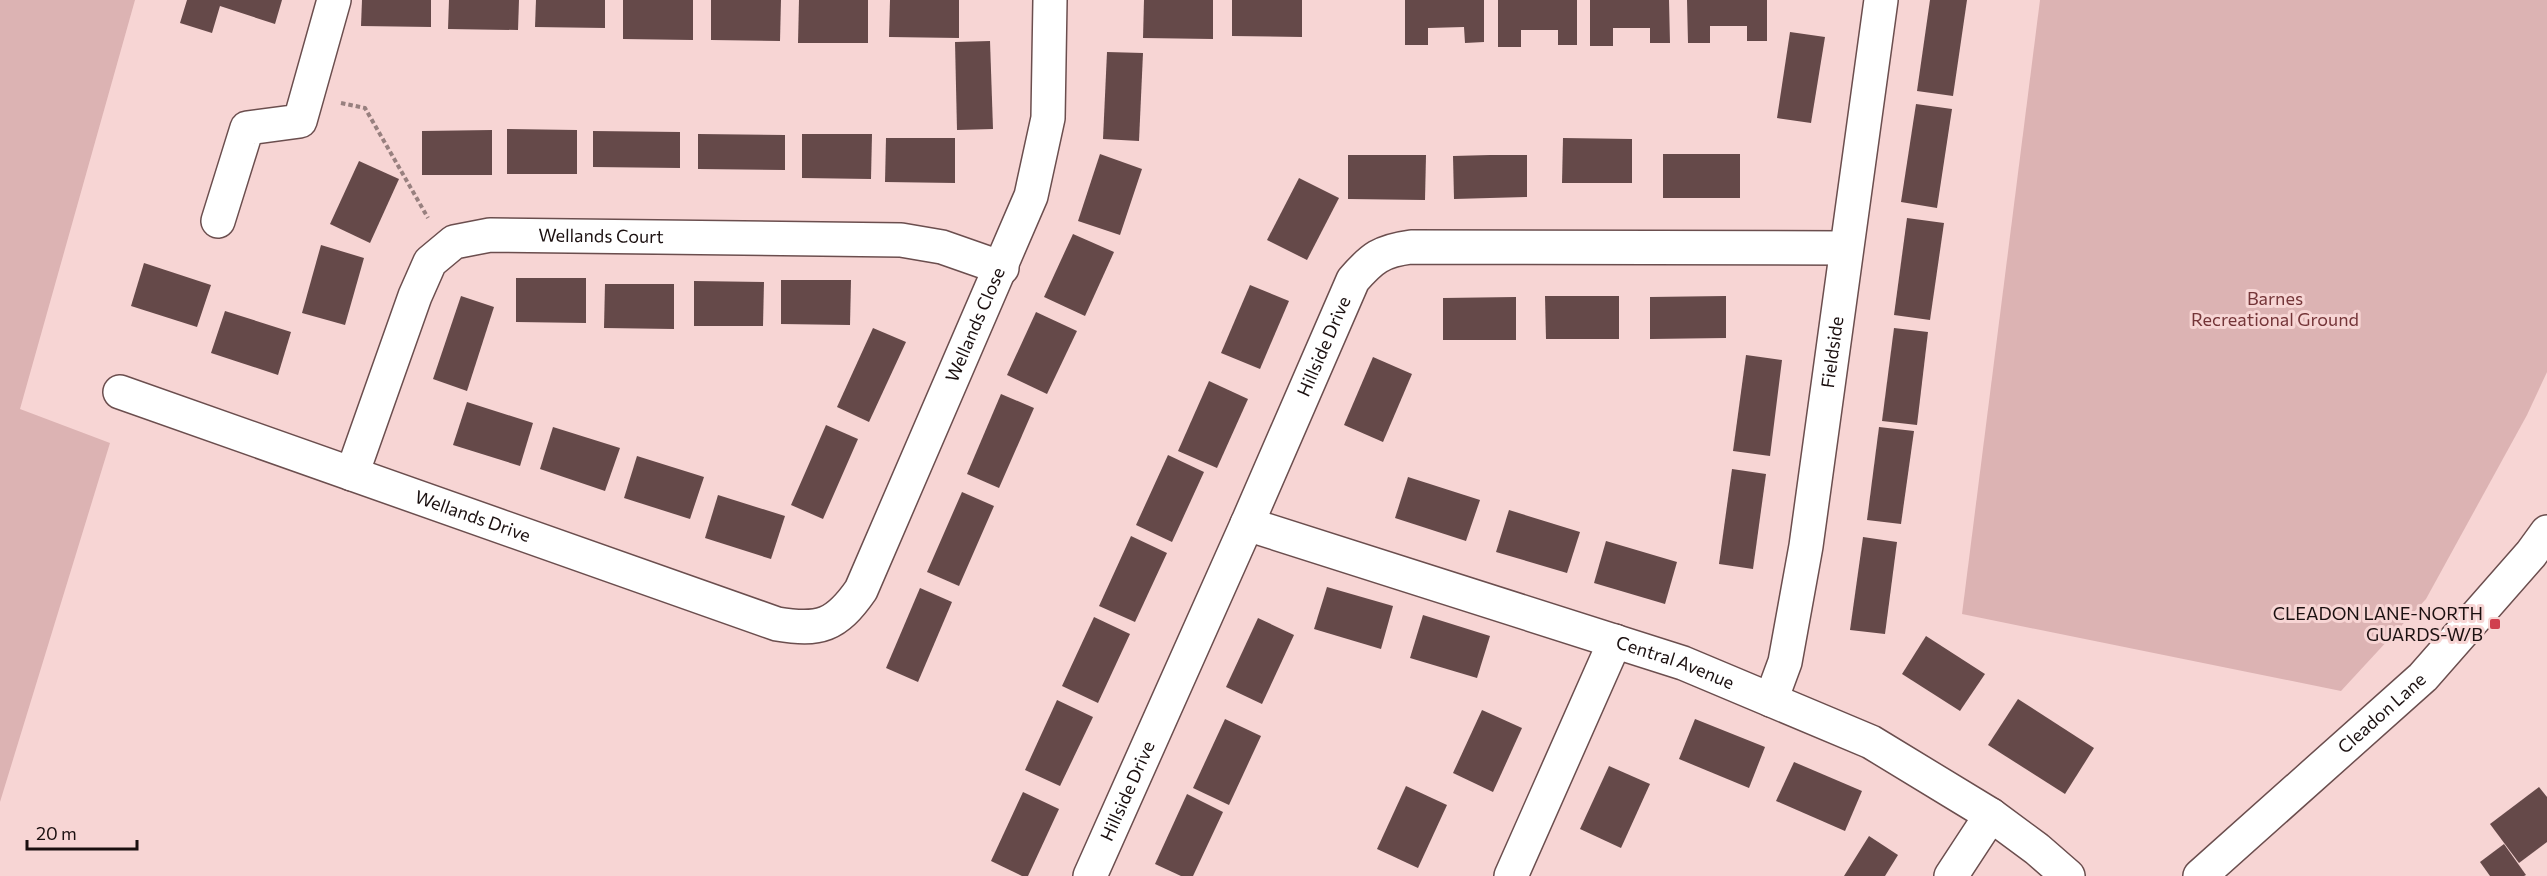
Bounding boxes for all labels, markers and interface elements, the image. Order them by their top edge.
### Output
street label: Wellands Court [538,224,664,247]
street label: Wellands Close [940,264,1009,385]
park label: Barnes Recreational Ground [2191,287,2359,330]
street label: Hillside Drive [1292,293,1355,400]
street label: Fieldside [1816,315,1847,389]
street label: Wellands Drive [412,485,534,546]
place label: CLEADON LANE-NORTH GUARDS-W/B [2273,602,2483,645]
marker: CLEADON LANE-NORTH GUARDS-W/B [2488,617,2502,631]
street label: Central Avenue [1614,630,1738,693]
street label: Cleadon Lane [2333,668,2430,758]
street label: Hillside Drive [1095,737,1159,844]
scale bar [27,813,136,851]
text: 20 m [36,822,77,844]

